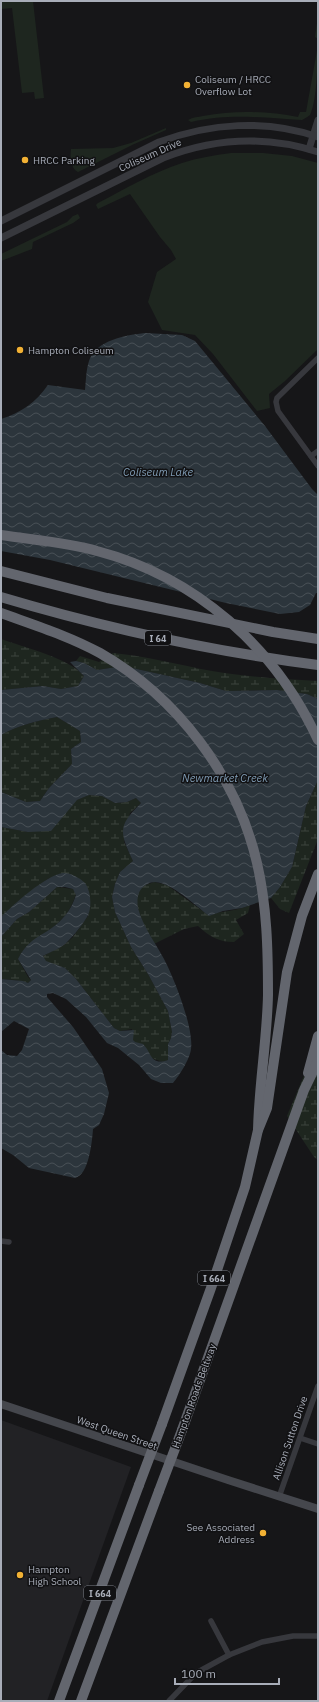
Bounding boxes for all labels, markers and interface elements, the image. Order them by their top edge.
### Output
place label: Coliseum / HRCC Overflow Lot [195,73,271,98]
marker: Coliseum / HRCC Overflow Lot [182,80,192,90]
street label: Coliseum Drive [117,135,184,175]
place label: HRCC Parking [33,154,95,167]
marker: HRCC Parking [20,155,30,165]
place label: Hampton Coliseum [28,344,114,357]
marker: Hampton Coliseum [15,345,25,355]
water label: Coliseum Lake [123,465,193,479]
road number: I 64 [145,631,171,645]
water label: Newmarket Creek [182,771,268,785]
road number: I 664 [198,1271,230,1285]
street label: Hampton Roads Beltway [169,1342,219,1450]
street label: Allison Sutton Drive [270,1394,311,1482]
street label: West Queen Street [75,1413,159,1453]
place label: See Associated Address [187,1521,255,1546]
marker: See Associated Address [258,1528,268,1538]
place label: Hampton High School [28,1563,82,1588]
marker: Hampton High School [15,1570,25,1580]
road number: I 664 [84,1586,116,1600]
scale bar [175,1660,279,1686]
text: 100 m [181,1666,216,1681]

